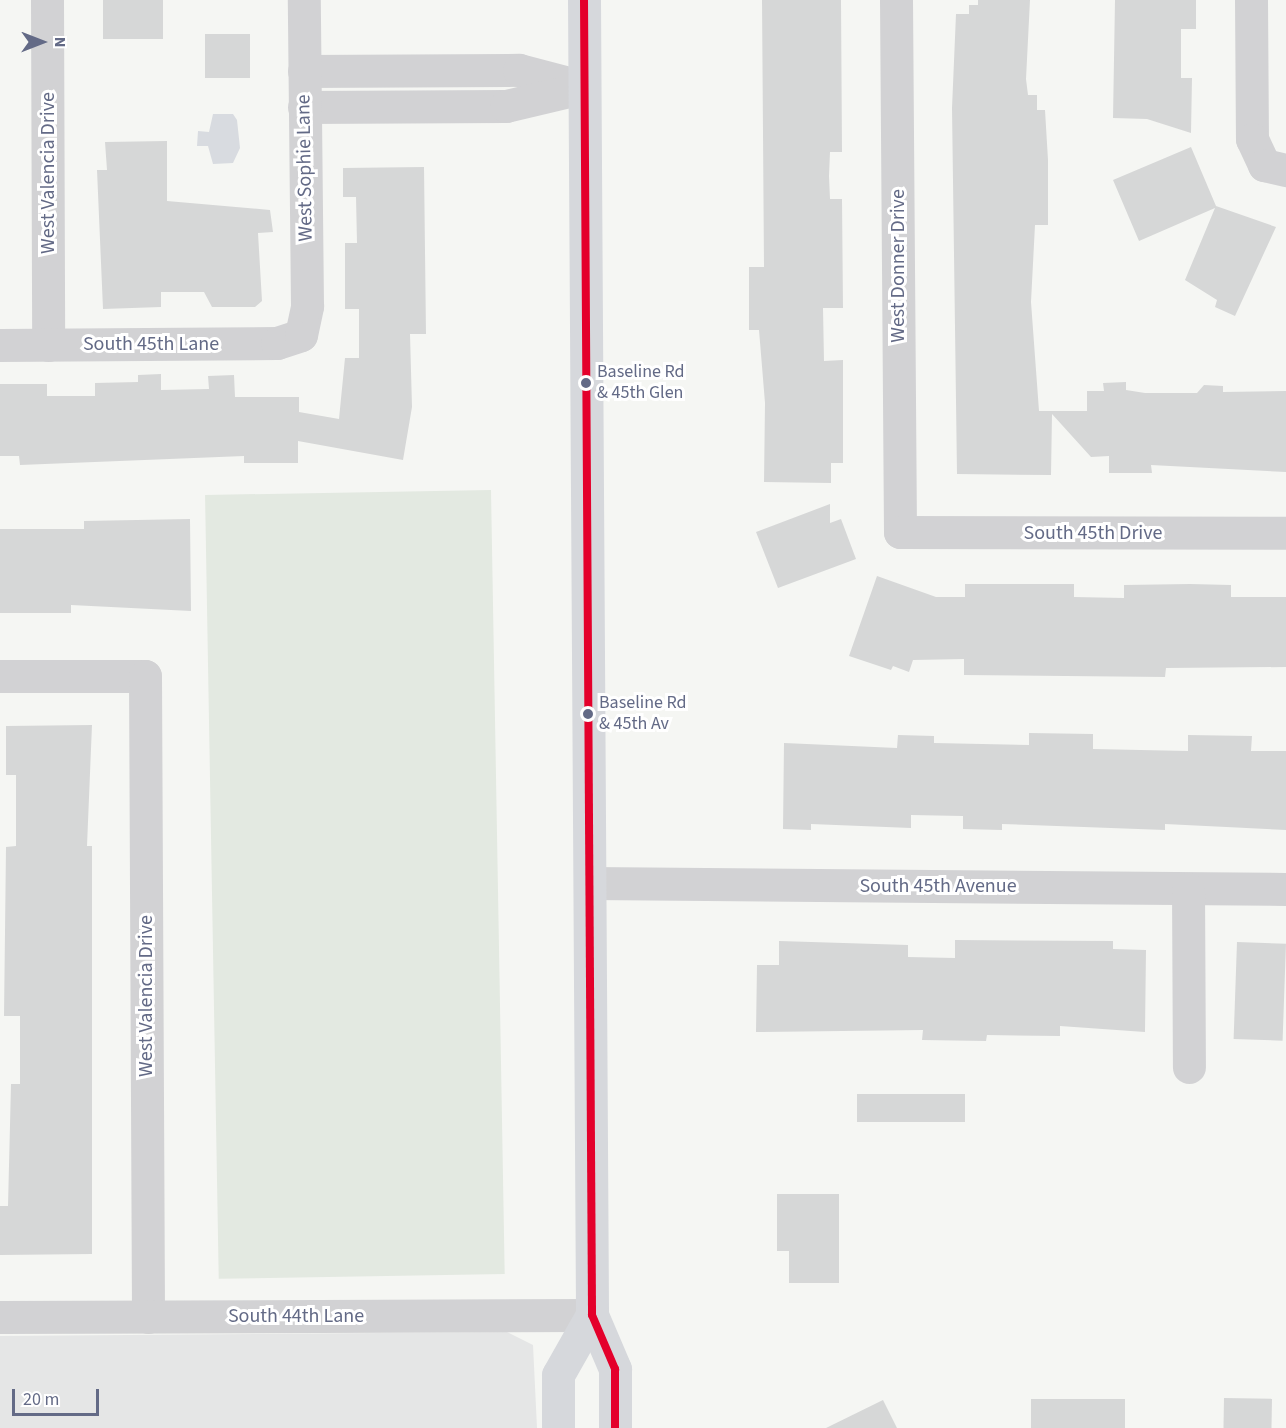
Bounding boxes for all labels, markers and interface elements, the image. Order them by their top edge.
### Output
north arrow [12,12,72,72]
text: N [49,37,71,47]
street label: West Valencia Drive [36,92,60,254]
street label: West Sophie Lane [292,94,318,242]
street label: West Donner Drive [886,189,910,343]
street label: South 45th Lane [83,332,219,356]
place label: Baseline Rd & 45th Glen [597,362,685,404]
marker: Baseline Rd & 45th Glen [580,377,592,389]
street label: South 45th Drive [1024,521,1162,545]
place label: Baseline Rd & 45th Av [599,693,687,736]
marker: Baseline Rd & 45th Av [582,708,594,720]
street label: South 45th Avenue [859,874,1017,898]
street label: West Valencia Drive [134,915,158,1077]
street label: South 44th Lane [228,1304,364,1328]
scale bar [15,1377,102,1415]
text: 20 m [23,1387,59,1412]

